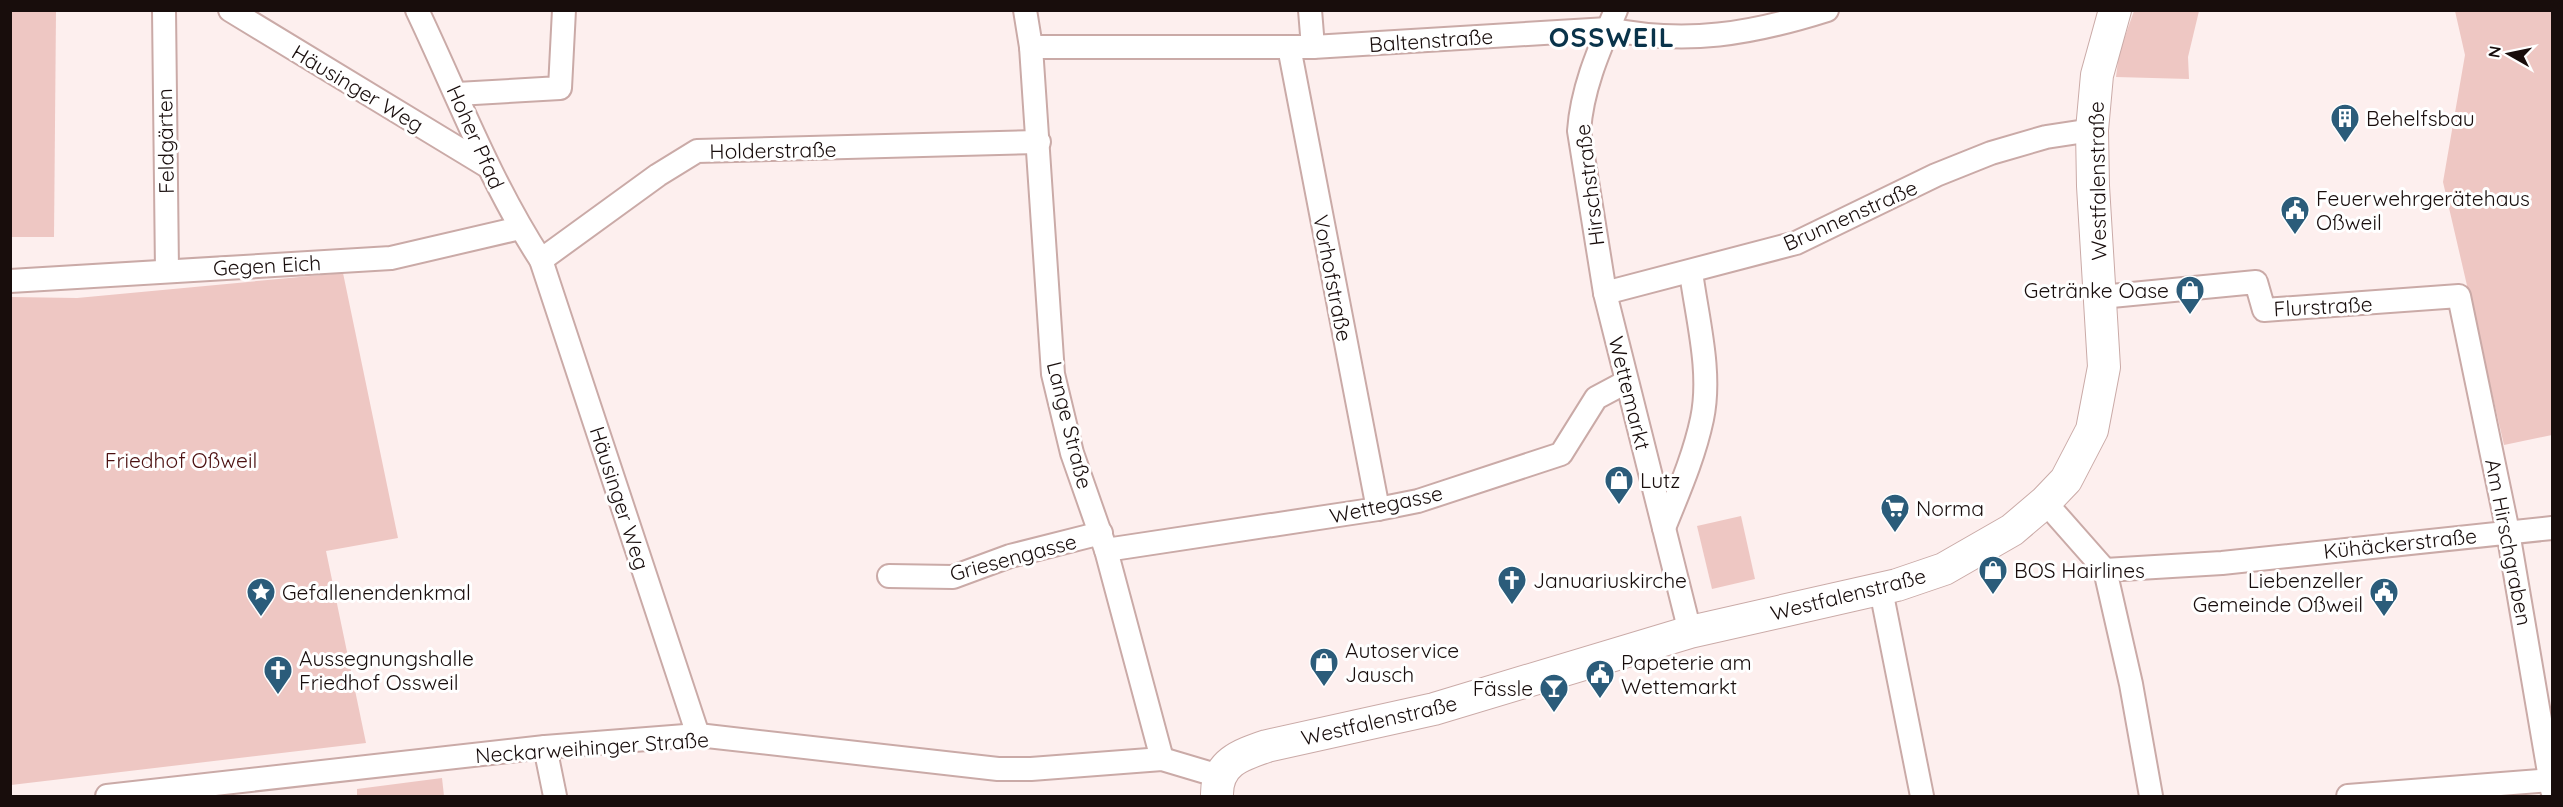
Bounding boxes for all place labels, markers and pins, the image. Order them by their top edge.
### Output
building icon: Behelfsbau [2329,102,2361,144]
place label: Behelfsbau [2366,105,2475,131]
place label: Feuerwehrgerätehaus Oßweil [2316,185,2530,235]
public building icon: Feuerwehrgerätehaus Oßweil [2279,194,2311,236]
shop icon: Getränke Oase [2174,274,2206,316]
place label: Getränke Oase [2024,277,2169,303]
shop icon: Lutz [1603,464,1635,506]
place label: Lutz [1640,467,1680,493]
supermarket icon: Norma [1879,492,1911,534]
place label: Norma [1916,495,1984,521]
shop icon: BOS Hairlines [1977,554,2009,596]
place label: BOS Hairlines [2014,557,2145,583]
church icon: Januariuskirche [1496,564,1528,606]
place label: Januariuskirche [1533,567,1687,593]
place label: Liebenzeller Gemeinde Oßweil [2193,567,2363,617]
place icon: Gefallenendenkmal [245,576,277,618]
public building icon: Liebenzeller Gemeinde Oßweil [2368,576,2400,618]
place label: Gefallenendenkmal [282,579,471,605]
place label: Autoservice Jausch [1345,637,1459,687]
place label: Aussegnungshalle Friedhof Ossweil [299,645,474,695]
shop icon: Autoservice Jausch [1308,646,1340,688]
place label: Papeterie am Wettemarkt [1621,649,1752,699]
church icon: Aussegnungshalle Friedhof Ossweil [262,654,294,696]
public building icon: Papeterie am Wettemarkt [1584,658,1616,700]
bar icon: Fässle [1538,672,1570,714]
place label: Fässle [1473,675,1533,701]

